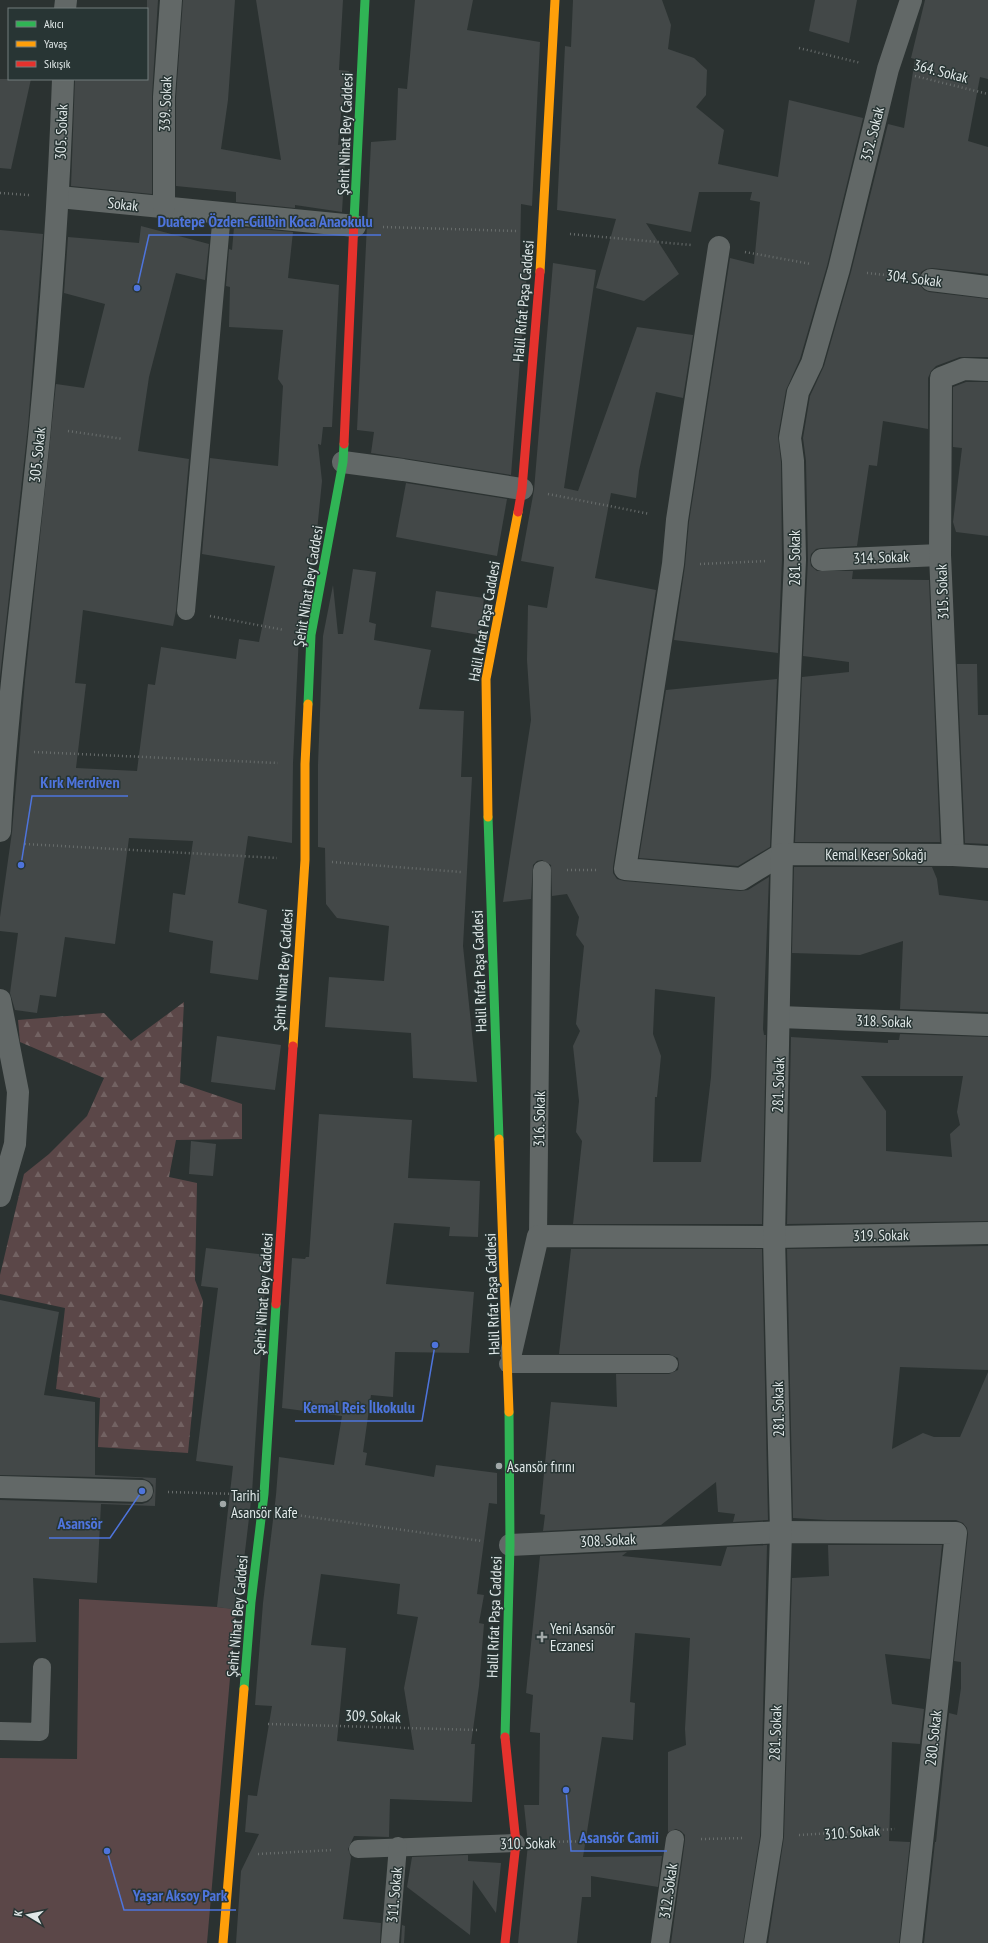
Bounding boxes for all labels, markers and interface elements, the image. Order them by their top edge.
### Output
legend [8,8,148,80]
text: Akıcı [44,16,64,31]
text: Yavaş [44,36,67,51]
street label: 364. Sokak [912,55,970,87]
text: Sıkışık [44,56,71,71]
street label: Şehit Nihat Bey Caddesi [333,72,357,196]
street label: 339. Sokak [155,76,175,132]
street label: 305. Sokak [51,104,71,160]
street label: 352. Sokak [856,105,888,163]
street label: Sokak [107,193,139,215]
callout: Duatepe Özden-Gülbin Koca Anaokulu [149,207,381,235]
text: Duatepe Özden-Gülbin Koca Anaokulu [157,211,373,231]
street label: Halil Rıfat Paşa Caddesi [508,239,538,363]
street label: 304. Sokak [885,265,943,291]
street label: 305. Sokak [25,426,49,484]
street label: Şehit Nihat Bey Caddesi [289,524,327,648]
street label: 281. Sokak [785,530,804,586]
street label: 314. Sokak [853,547,909,567]
street label: Halil Rıfat Paşa Caddesi [464,559,504,683]
street label: 315. Sokak [932,564,952,620]
callout: Kırk Merdiven [32,768,128,796]
text: Kırk Merdiven [40,772,120,792]
street label: Kemal Keser Sokağı [825,845,927,864]
street label: Şehit Nihat Bey Caddesi [269,908,297,1032]
street label: Halil Rıfat Paşa Caddesi [467,910,491,1032]
street label: 318. Sokak [856,1011,912,1031]
street label: 281. Sokak [768,1057,788,1113]
street label: 316. Sokak [529,1091,549,1147]
street label: 319. Sokak [853,1225,909,1245]
street label: Şehit Nihat Bey Caddesi [249,1232,277,1356]
street label: Halil Rıfat Paşa Caddesi [480,1233,504,1355]
street label: 281. Sokak [768,1381,788,1437]
callout: Kemal Reis İlkokulu [295,1393,422,1421]
text: Kemal Reis İlkokulu [303,1397,415,1417]
place label: Asansör fırını [507,1457,575,1476]
marker: Asansör fırını [494,1461,504,1471]
place label: Tarihi Asansör Kafe [231,1486,298,1522]
marker: Tarihi Asansör Kafe [218,1499,228,1509]
callout: Asansör [49,1510,110,1538]
text: Asansör [57,1513,103,1533]
street label: 308. Sokak [580,1529,636,1551]
street label: Şehit Nihat Bey Caddesi [222,1554,252,1678]
street label: Halil Rıfat Paşa Caddesi [482,1556,506,1678]
place label: Yeni Asansör Eczanesi [550,1619,616,1655]
marker: Yeni Asansör Eczanesi [537,1632,547,1642]
street label: 281. Sokak [765,1705,785,1761]
street label: 309. Sokak [345,1706,401,1726]
street label: 280. Sokak [921,1709,945,1767]
street label: 310. Sokak [824,1821,881,1843]
callout: Asansör Camii [571,1823,667,1851]
text: Asansör Camii [578,1827,659,1847]
street label: 310. Sokak [500,1833,556,1853]
street label: 312. Sokak [655,1862,681,1920]
street label: 311. Sokak [382,1866,406,1924]
callout: Yaşar Aksoy Park [124,1882,236,1910]
text: Yaşar Aksoy Park [132,1885,228,1905]
north arrow [8,1895,48,1935]
text: K [11,1909,26,1917]

